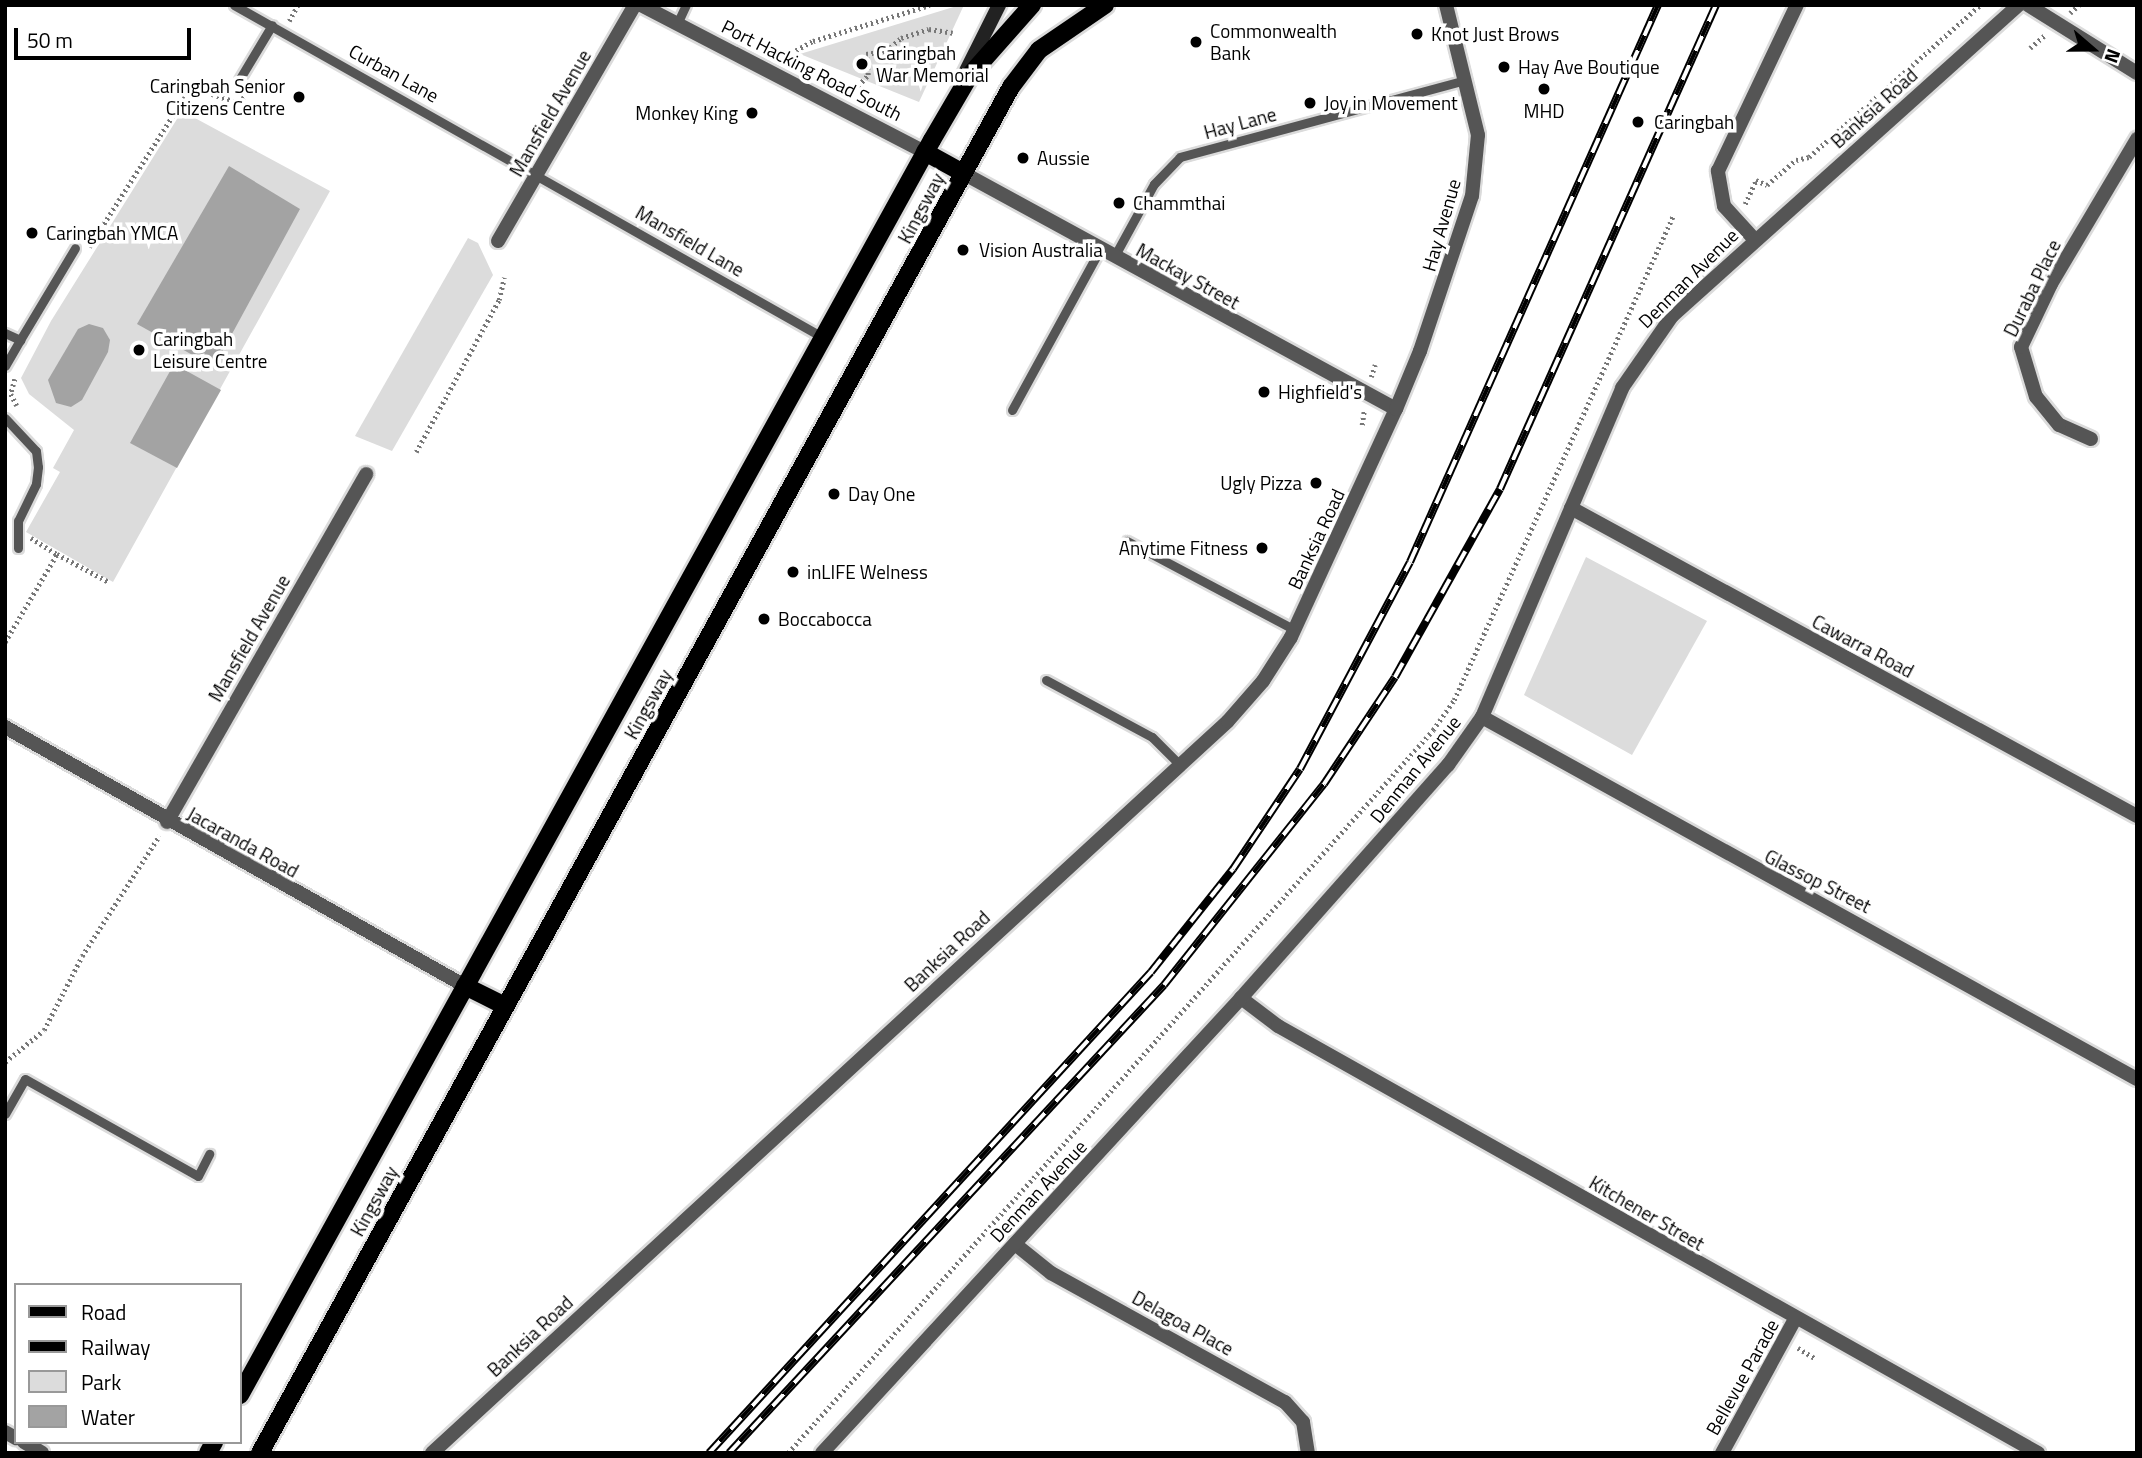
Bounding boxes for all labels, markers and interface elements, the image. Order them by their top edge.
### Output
scale bar [18,14,194,58]
north arrow [2058,14,2128,84]
street label: Port Hacking Road South [718,15,906,125]
place label: Commonwealth Bank [1210,20,1337,64]
place label: Knot Just Brows [1431,23,1559,45]
text: 50 m [27,24,73,56]
marker: Knot Just Brows [1409,26,1425,42]
marker: Commonwealth Bank [1188,34,1204,50]
street label: Curban Lane [345,39,443,107]
place label: Caringbah War Memorial [876,42,989,86]
text: N [2097,45,2129,67]
street label: Mansfield Avenue [504,46,596,180]
marker: Caringbah War Memorial [854,56,870,72]
place label: Hay Ave Boutique [1518,56,1660,78]
marker: Hay Ave Boutique [1496,59,1512,75]
street label: Banksia Road [1826,63,1922,153]
place label: Caringbah Senior Citizens Centre [150,75,285,119]
marker: MHD [1536,81,1552,97]
marker: Caringbah Senior Citizens Centre [291,89,307,105]
place label: Joy in Movement [1324,92,1458,114]
marker: Joy in Movement [1302,95,1318,111]
place label: MHD [1523,100,1565,122]
place label: Monkey King [635,102,738,124]
street label: Hay Lane [1201,102,1279,144]
marker: Monkey King [744,105,760,121]
place label: Caringbah [1654,111,1734,133]
marker: Caringbah [1628,112,1648,132]
place label: Aussie [1037,147,1090,169]
marker: Aussie [1015,150,1031,166]
street label: Kingsway [893,169,949,247]
street label: Hay Avenue [1417,176,1465,274]
place label: Chammthai [1133,192,1225,214]
marker: Chammthai [1111,195,1127,211]
street label: Mansfield Lane [632,201,748,281]
place label: Caringbah YMCA [46,222,178,244]
street label: Denman Avenue [1634,224,1742,332]
marker: Caringbah YMCA [24,225,40,241]
street label: Duraba Place [1999,236,2065,340]
street label: Mackay Street [1132,238,1244,314]
place label: Vision Australia [979,239,1103,261]
marker: Vision Australia [953,240,973,260]
place label: Caringbah Leisure Centre [153,328,267,372]
marker: Caringbah Leisure Centre [131,342,147,358]
place label: Highfield's [1278,381,1362,403]
marker: Highfield's [1256,384,1272,400]
place label: Ugly Pizza [1220,472,1302,494]
marker: Ugly Pizza [1308,475,1324,491]
place label: Day One [848,483,915,505]
street label: Banksia Road [1283,485,1349,593]
marker: Day One [826,486,842,502]
place label: Anytime Fitness [1119,537,1248,559]
marker: Anytime Fitness [1254,540,1270,556]
place label: inLIFE Welness [807,561,928,583]
marker: inLIFE Welness [785,564,801,580]
street label: Mansfield Avenue [203,571,295,705]
place label: Boccabocca [778,608,872,630]
street label: Cawarra Road [1808,610,1918,682]
marker: Boccabocca [756,611,772,627]
street label: Kingsway [619,665,677,743]
street label: Denman Avenue [1365,711,1465,827]
street label: Jacaranda Road [183,802,303,882]
street label: Glassop Street [1761,844,1875,918]
street label: Banksia Road [900,906,994,996]
street label: Denman Avenue [985,1135,1091,1247]
street label: Kingsway [345,1162,403,1240]
street label: Kitchener Street [1585,1171,1709,1255]
legend [14,1283,242,1444]
street label: Delagoa Place [1128,1286,1238,1360]
street label: Banksia Road [483,1291,577,1381]
text: Road [81,1296,126,1328]
street label: Bellevue Parade [1701,1315,1783,1439]
text: Railway [81,1331,150,1363]
text: Park [81,1366,121,1398]
text: Water [81,1401,135,1433]

